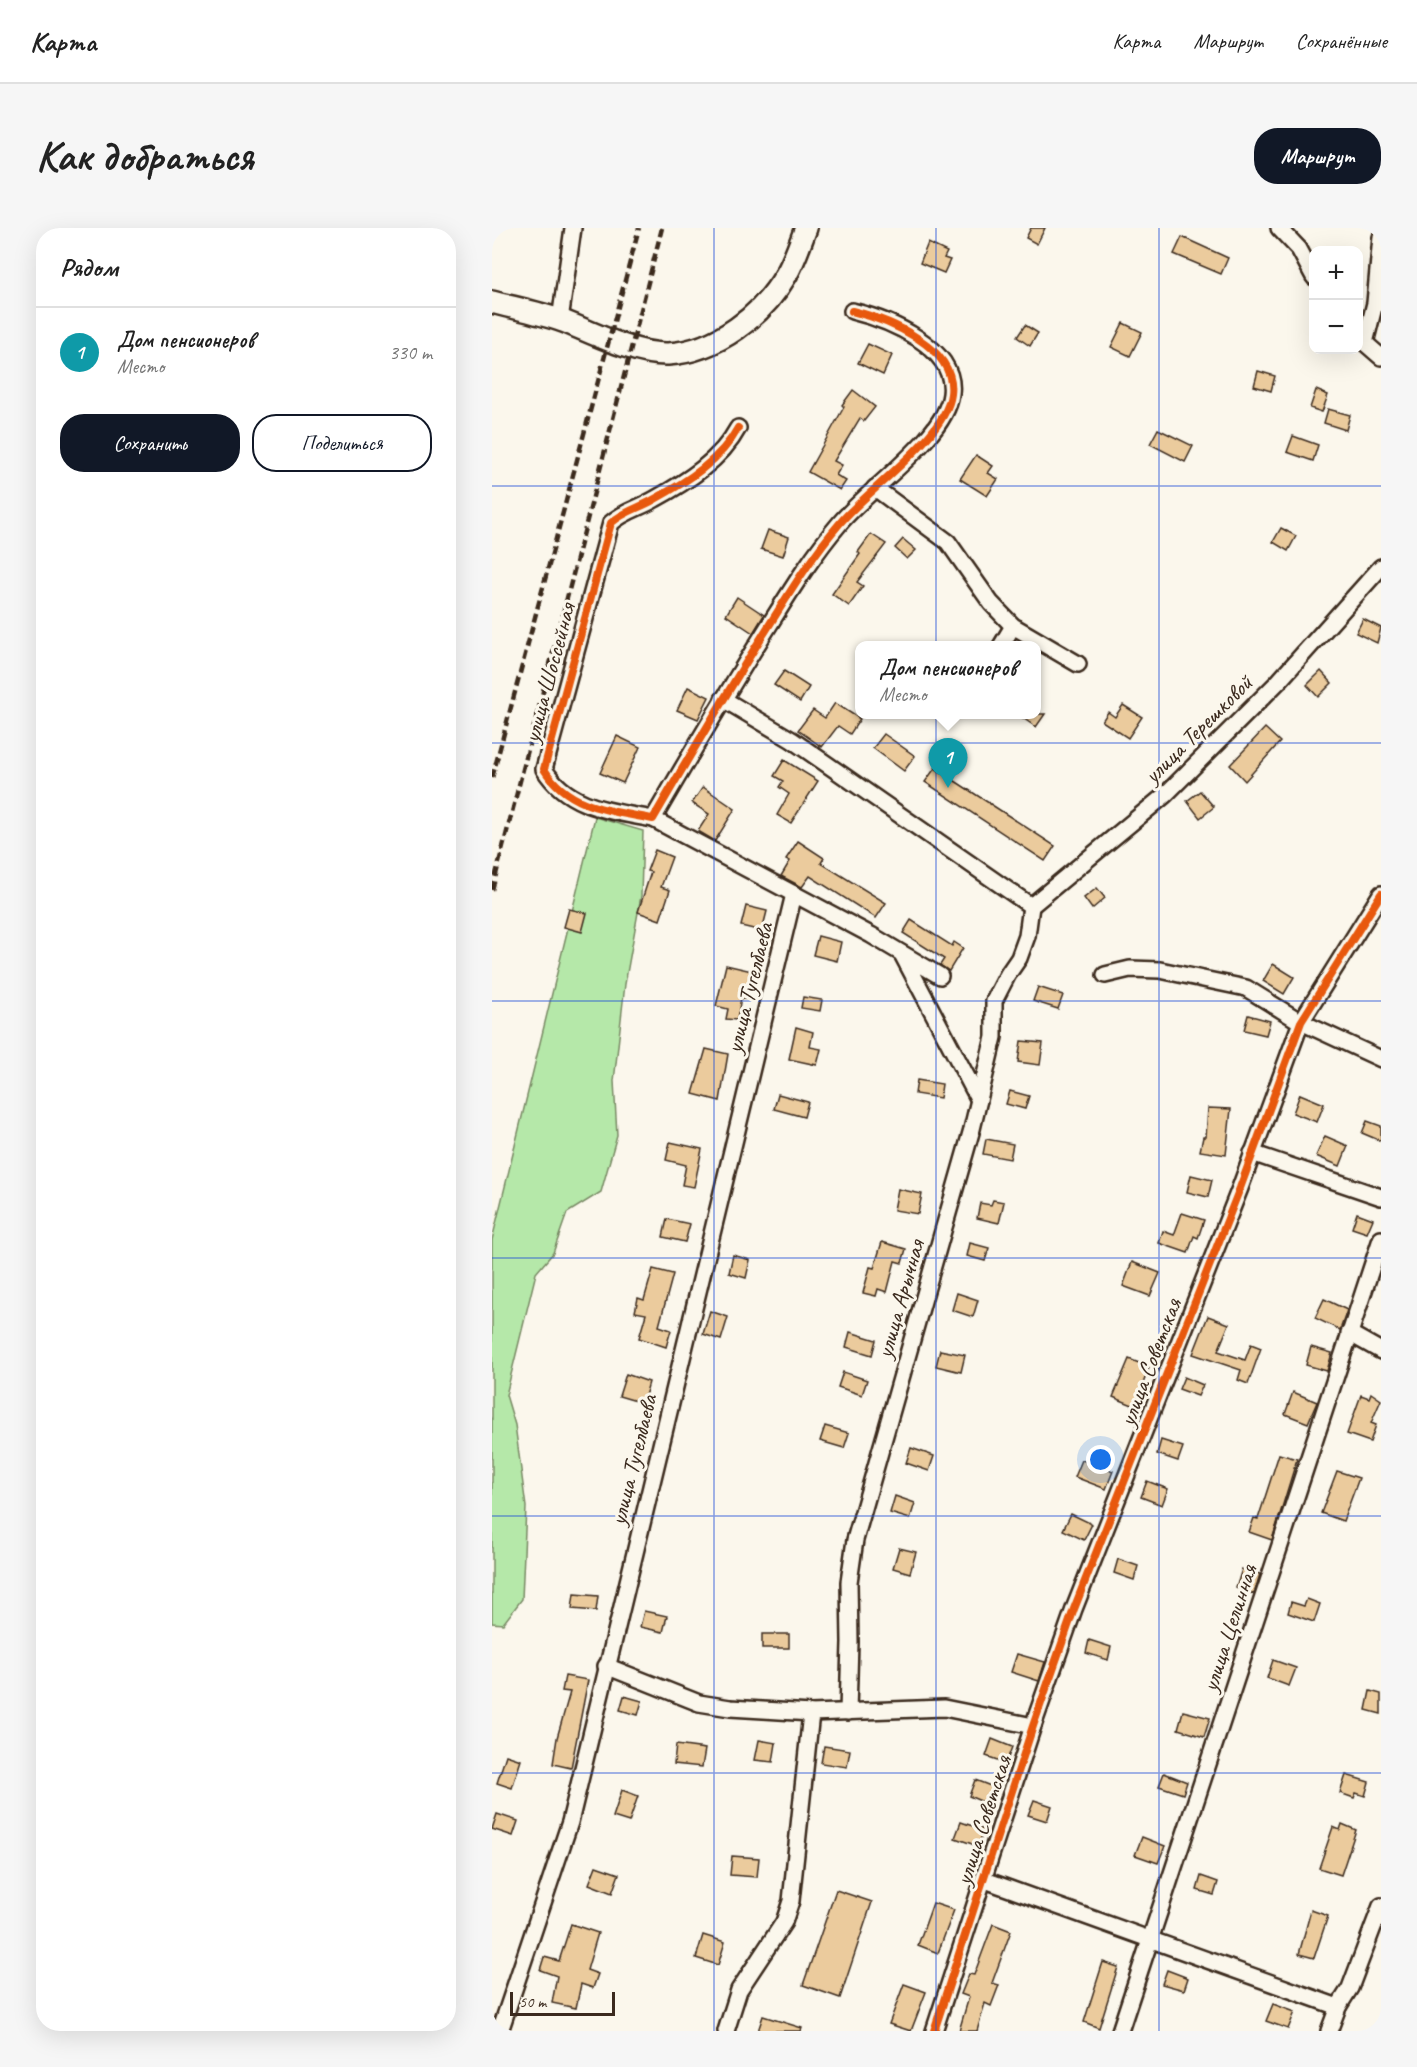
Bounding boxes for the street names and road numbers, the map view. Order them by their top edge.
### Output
street label: улица Шоссейная [516,599,582,748]
street label: улица Терешковой [1136,667,1260,791]
street label: улица Тугелбаева [718,918,780,1058]
street label: улица Арычная [868,1235,932,1363]
street label: улица Советская [1111,1293,1189,1432]
street label: улица Тугелбаева [602,1390,664,1530]
street label: улица Целинная [1194,1559,1264,1697]
street label: улица Советская [947,1750,1018,1891]

